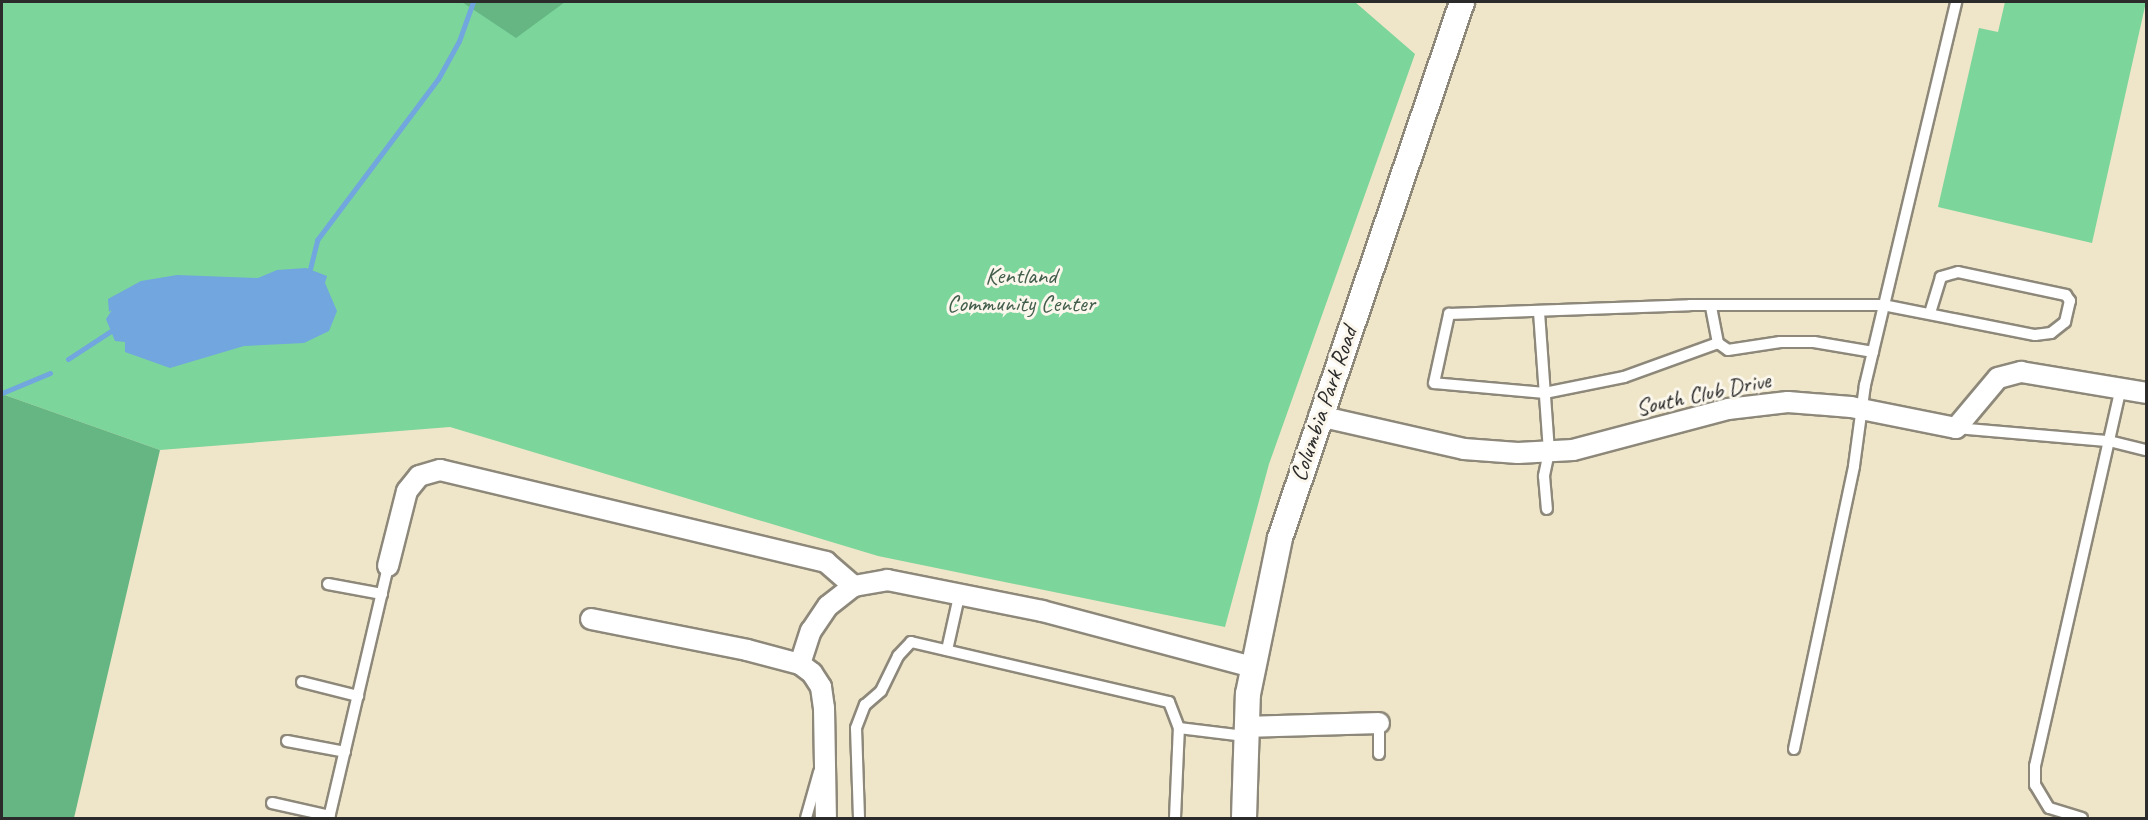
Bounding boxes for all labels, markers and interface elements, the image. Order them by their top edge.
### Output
park label: Kentland Community Center [947,262,1095,318]
street label: Columbia Park Road [1284,322,1364,486]
street label: South Club Drive [1633,366,1773,422]

